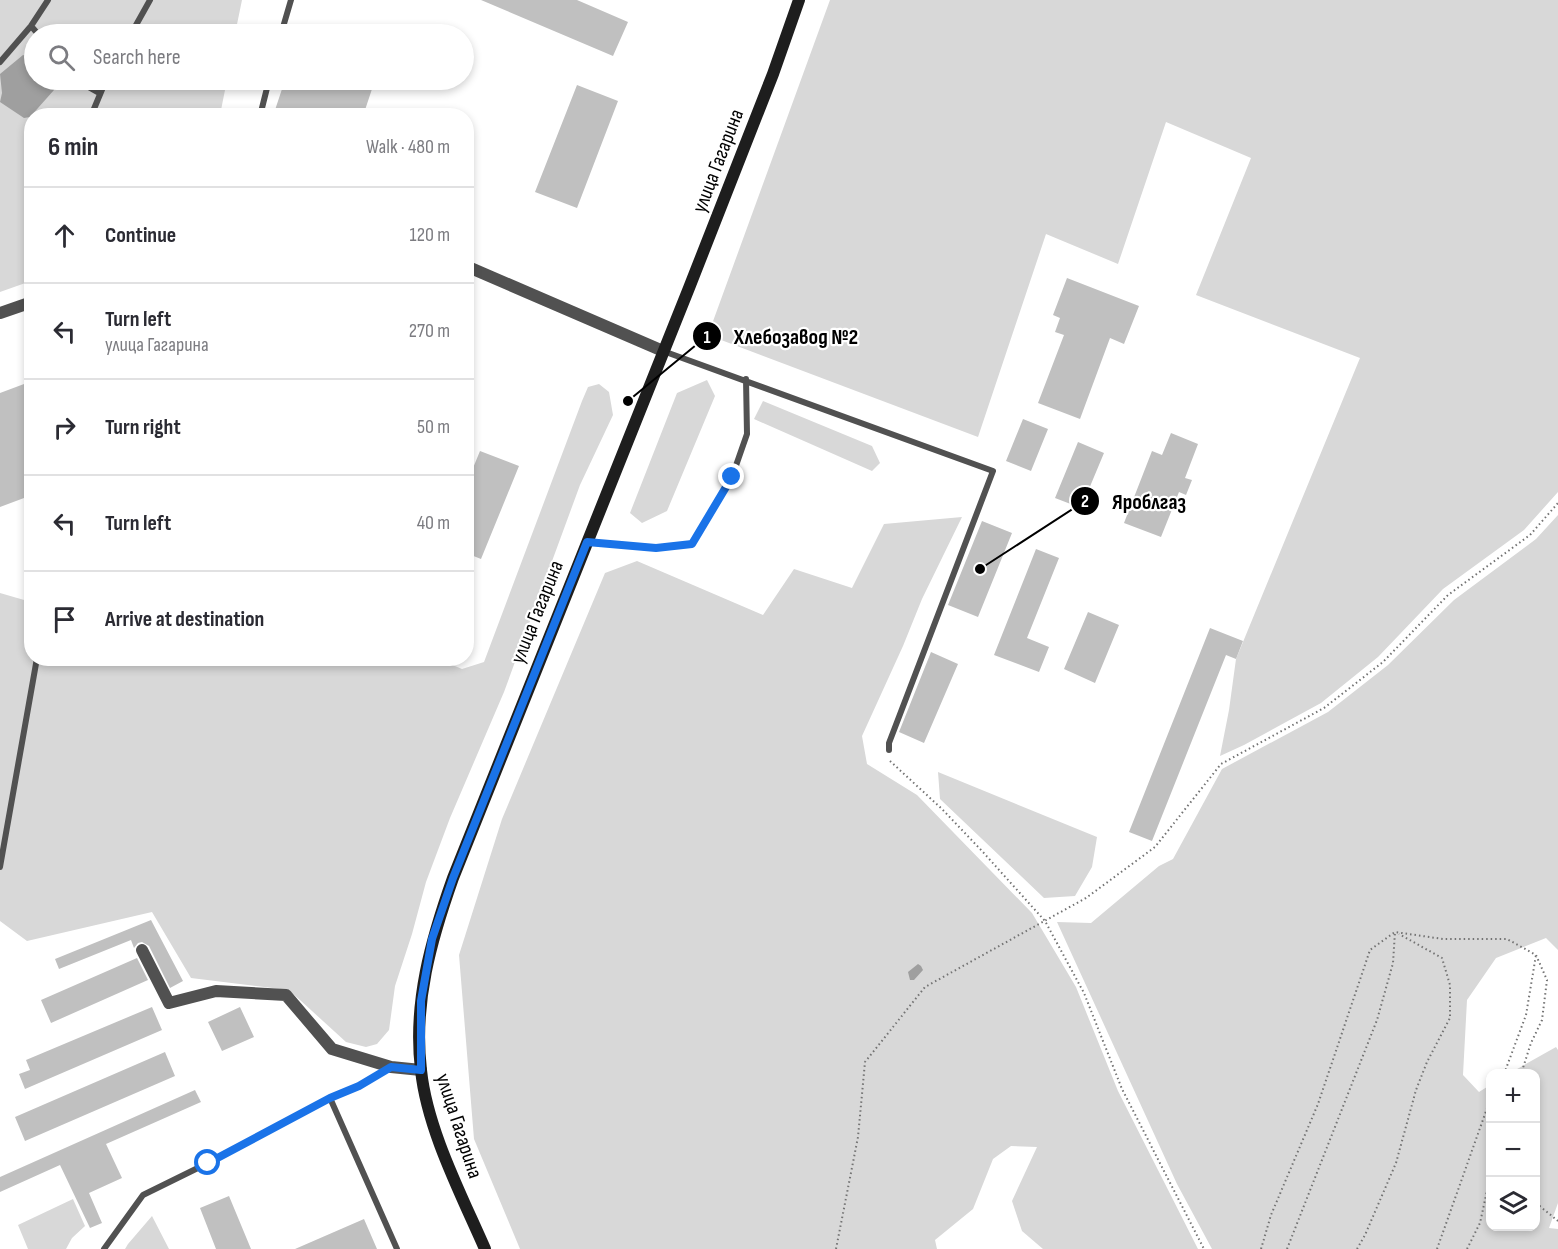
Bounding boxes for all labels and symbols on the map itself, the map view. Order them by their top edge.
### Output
street label: улица Гагарина [687,106,749,216]
callout: Хлебозавод №2 [692,316,871,356]
text: Хлебозавод №2 [733,324,858,351]
text: 1 [703,327,711,348]
route end [718,463,744,489]
callout: Яроблгаз [1070,481,1198,521]
text: Яроблгаз [1112,489,1186,516]
text: 2 [1081,491,1089,512]
street label: улица Гагарина [505,557,569,667]
street label: улица Гагарина [430,1070,488,1182]
route start [194,1149,220,1175]

